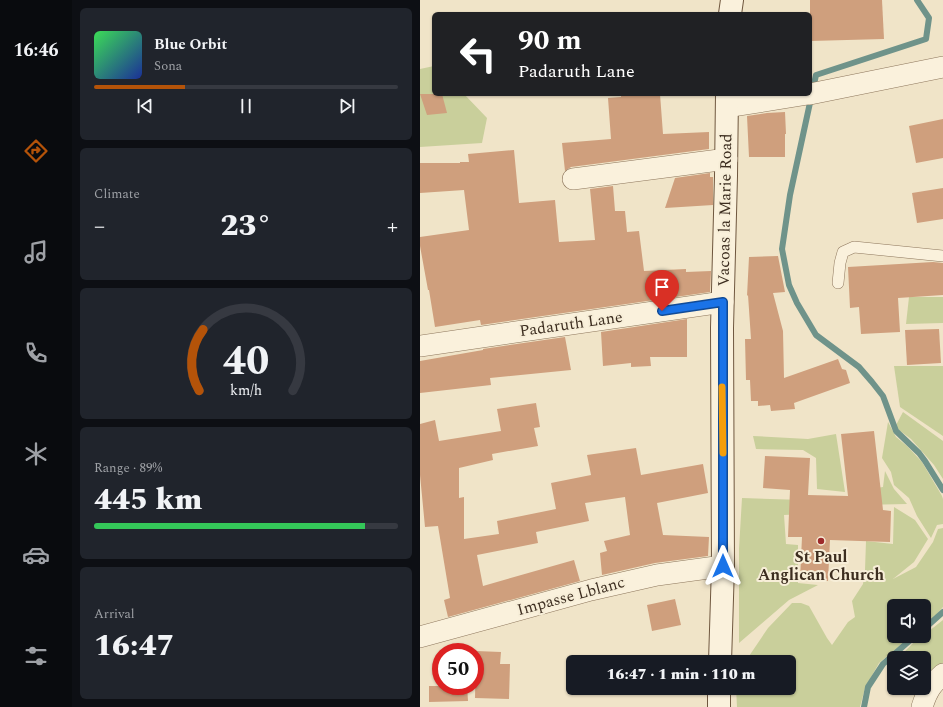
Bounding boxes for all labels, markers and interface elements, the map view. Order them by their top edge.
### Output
text: 90 m [518,19,582,62]
icon: left [452,28,504,80]
text: Blue Orbit [154,33,227,56]
text: 16:46 [13,37,59,64]
text: Sona [154,56,182,76]
text: Padaruth Lane [518,58,635,85]
icon: previous [134,95,156,117]
icon: pause [235,95,257,117]
icon: next [336,95,358,117]
street label: Vacoas la Marie Road [712,133,738,287]
icon: directions [22,137,50,165]
text: Climate [94,184,140,204]
text: 23° [221,203,272,249]
text: − [94,210,105,243]
text: + [387,210,398,243]
icon: music [22,238,50,266]
pin [645,270,679,311]
icon: arrive [651,276,673,298]
street label: Padaruth Lane [518,305,624,343]
text: 40 [223,330,269,393]
icon: phone [22,339,50,367]
text: km/h [230,380,262,402]
icon: climate [22,440,50,468]
text: Range · 89% [94,458,162,478]
text: 445 km [94,477,202,523]
marker: St Paul Anglican Church [816,536,826,546]
icon: car [22,541,50,569]
position arrow [702,545,744,587]
place label: St Paul Anglican Church [758,545,884,587]
street label: Impasse Lblanc [514,570,628,622]
map controls [887,599,931,695]
button: sound [887,599,931,643]
text: Arrival [94,604,135,624]
text: 16:47 [94,623,174,669]
icon: filters [22,642,50,670]
speed limit sign: 50 [432,643,484,695]
button: layers [887,651,931,695]
text: 16:47 · 1 min · 110 m [607,663,755,686]

